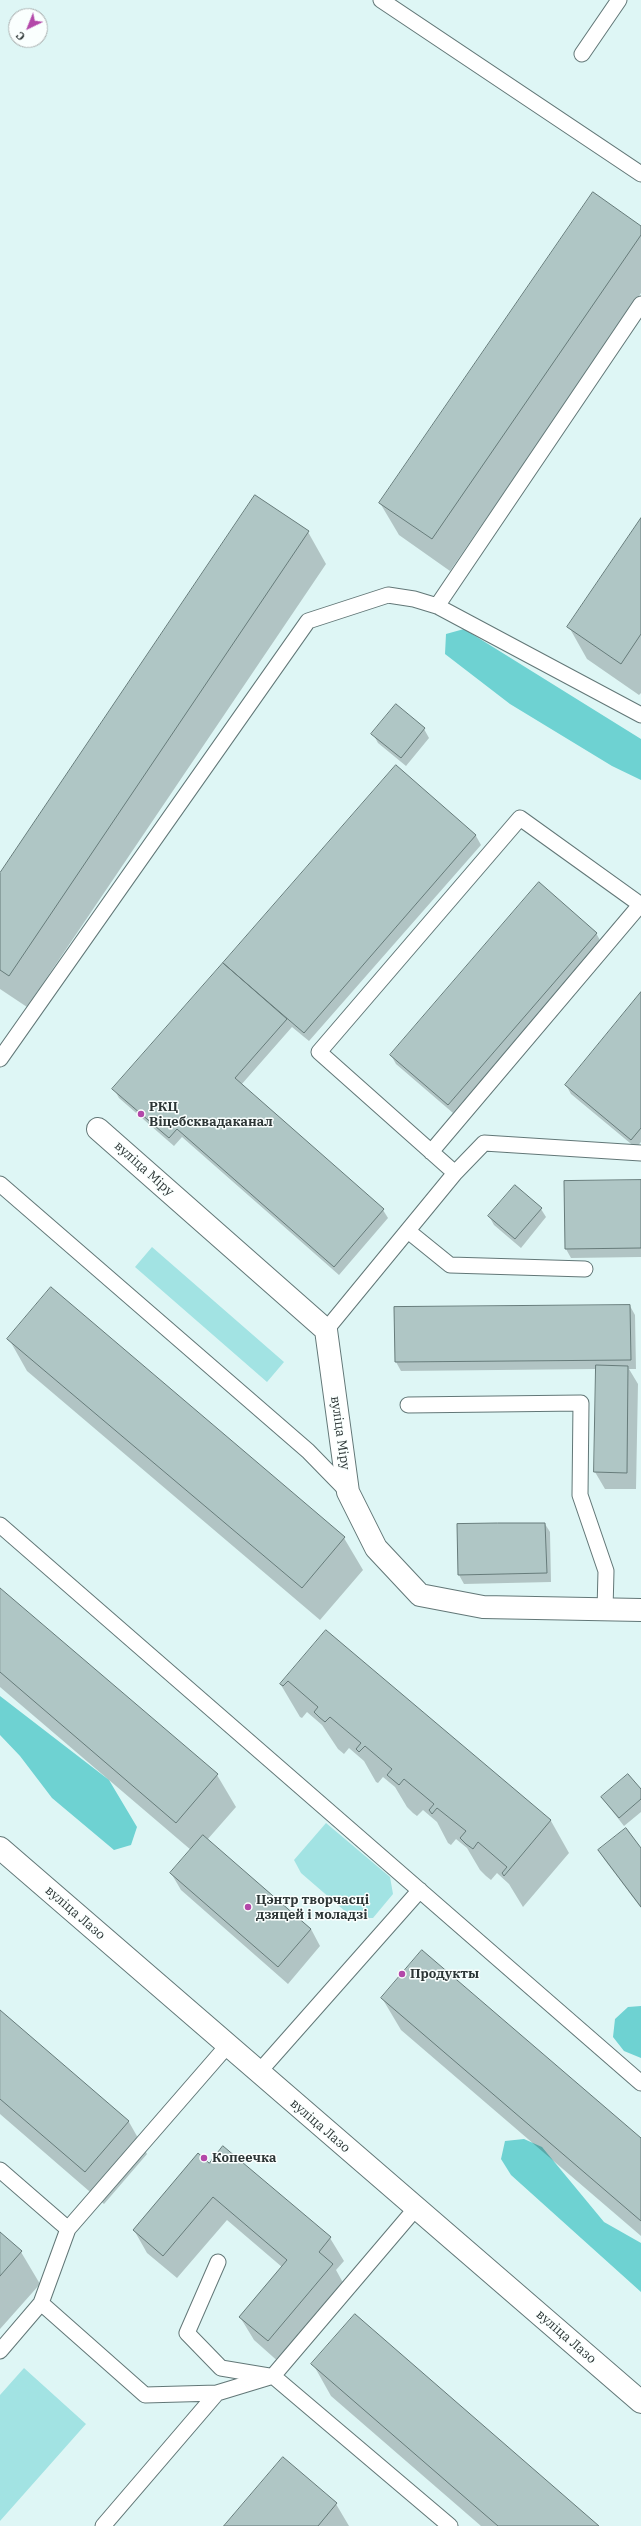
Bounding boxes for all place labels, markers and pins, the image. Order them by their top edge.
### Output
place label: РКЦ Віцебсквадаканал [149,1099,273,1130]
marker: РКЦ Віцебсквадаканал [136,1109,146,1119]
place label: Цэнтр творчасці дзяцей і моладзі [256,1892,369,1923]
marker: Цэнтр творчасці дзяцей і моладзі [243,1902,253,1912]
place label: Продукты [410,1966,479,1982]
marker: Продукты [397,1969,407,1979]
place label: Копеечка [212,2150,276,2166]
marker: Копеечка [199,2153,209,2163]

